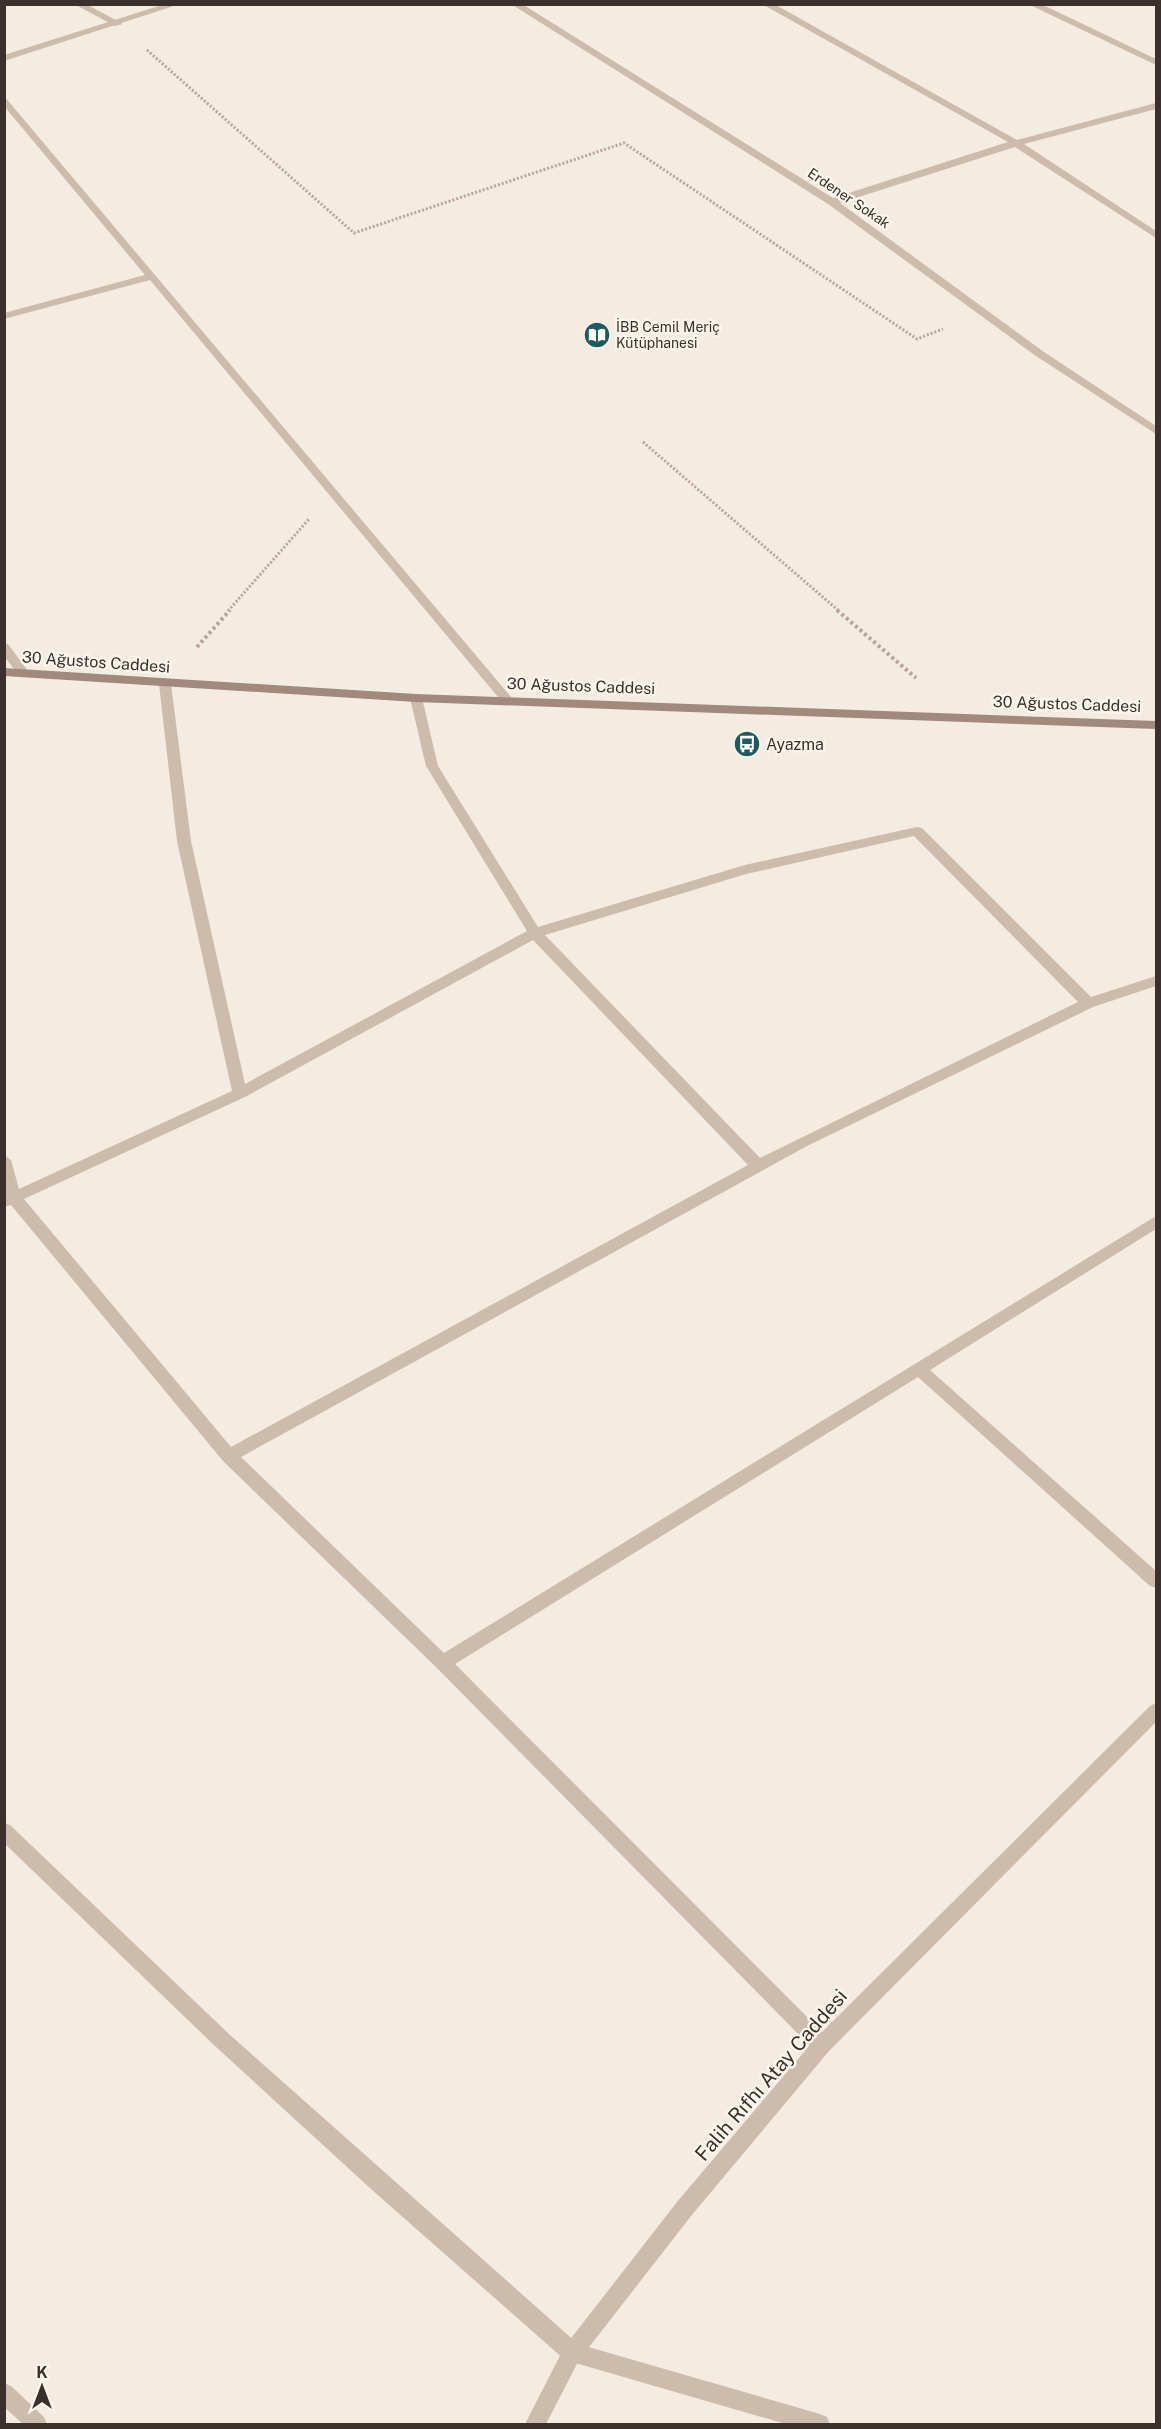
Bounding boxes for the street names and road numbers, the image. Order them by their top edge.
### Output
street label: Erdener Sokak [805,165,893,231]
street label: 30 Ağustos Caddesi [21,647,171,677]
street label: 30 Ağustos Caddesi [506,674,656,698]
street label: 30 Ağustos Caddesi [992,692,1142,716]
street label: Falih Rıfhı Atay Caddesi [690,1984,852,2166]

